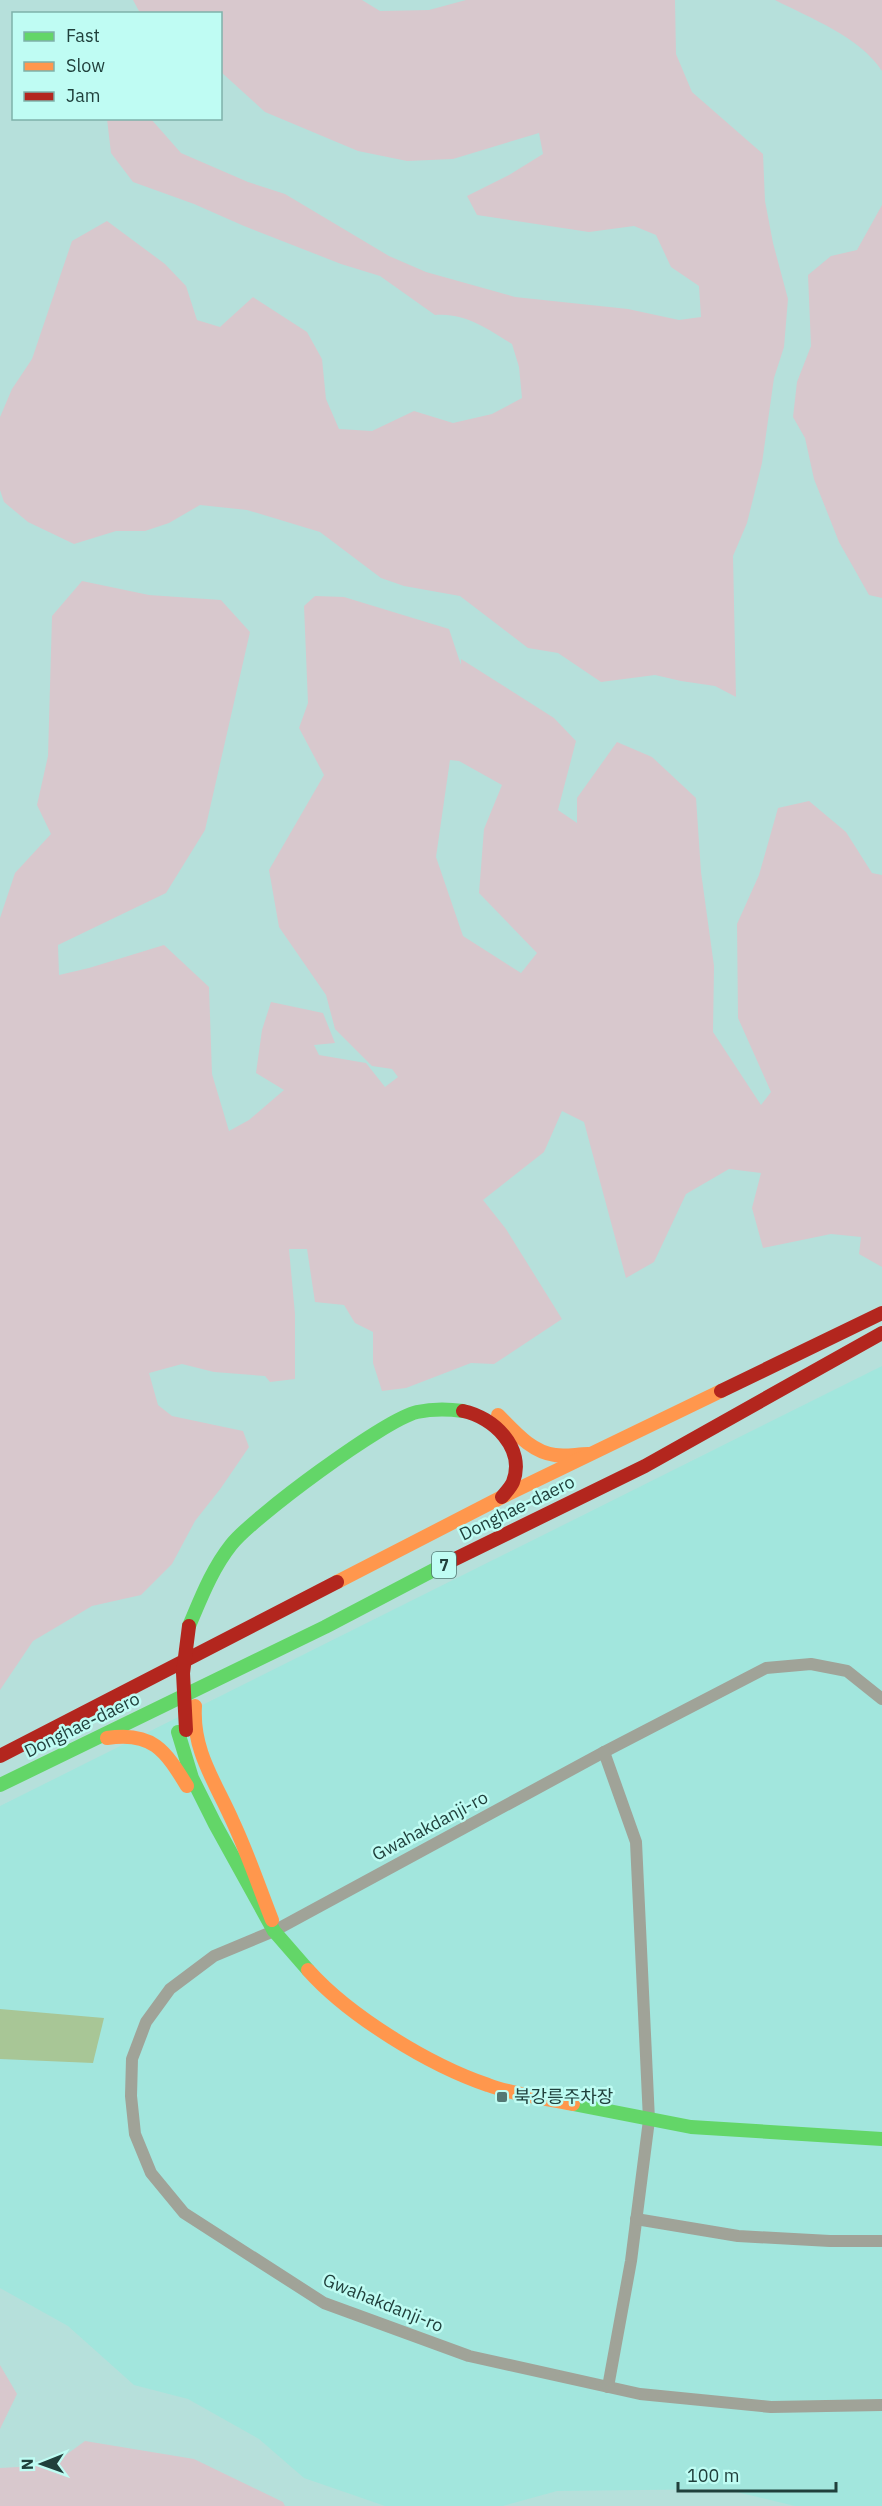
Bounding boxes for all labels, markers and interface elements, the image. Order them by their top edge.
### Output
legend [12,12,222,120]
text: Fast [66,24,100,47]
text: Slow [66,54,105,77]
text: Jam [66,84,101,107]
street label: Donghae-daero [455,1470,578,1545]
road number: 7 [432,1552,456,1578]
street label: Donghae-daero [20,1687,143,1762]
street label: Gwahakdanji-ro [368,1785,492,1866]
place label: 북강릉주차장 [514,2085,613,2108]
marker: 북강릉주차장 [495,2090,509,2104]
street label: Gwahakdanji-ro [320,2268,447,2337]
north arrow [12,2434,72,2494]
scale bar [678,2455,836,2493]
text: N [17,2458,37,2470]
text: 100 m [687,2464,739,2487]

